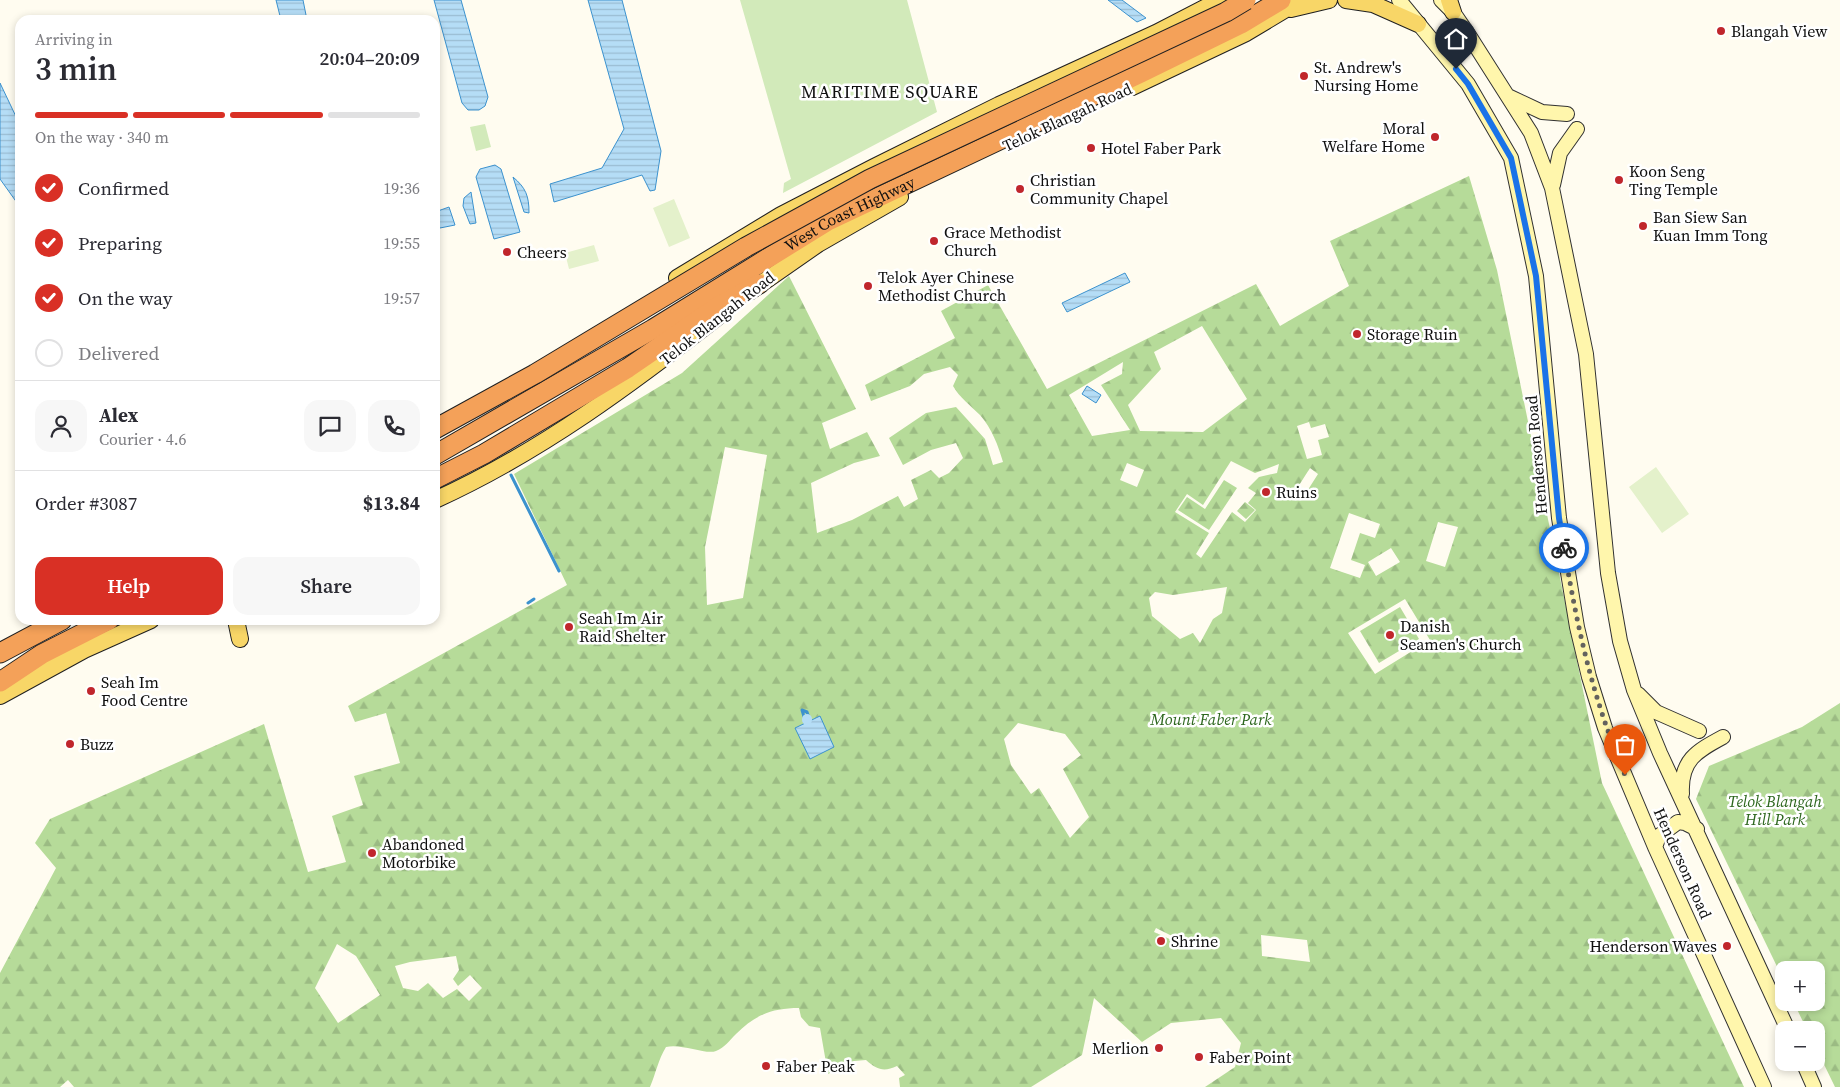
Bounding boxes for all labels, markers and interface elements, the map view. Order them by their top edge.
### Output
pin [1435,18,1477,69]
place label: Blangah View [1731,20,1828,42]
icon: home [1442,25,1470,53]
marker: Blangah View [1715,25,1727,37]
text: Arriving in [35,28,113,50]
text: 20:04–20:09 [320,45,420,71]
text: 3 min [35,47,117,91]
place label: St. Andrew's Nursing Home [1314,56,1418,96]
marker: St. Andrew's Nursing Home [1298,70,1310,82]
street label: Telok Blangah Road [999,77,1135,157]
district label: MARITIME SQUARE [801,79,979,104]
place label: Moral Welfare Home [1322,117,1425,157]
text: On the way · 340 m [35,126,169,148]
marker: Moral Welfare Home [1429,131,1441,143]
place label: Hotel Faber Park [1101,137,1221,159]
marker: Hotel Faber Park [1085,142,1097,154]
place label: Koon Seng Ting Temple [1629,160,1718,200]
place label: Christian Community Chapel [1030,169,1168,209]
street label: West Coast Highway [780,170,919,256]
icon: check [35,174,63,202]
marker: Koon Seng Ting Temple [1613,174,1625,186]
text: Confirmed [78,175,169,201]
text: 19:36 [383,177,420,199]
marker: Christian Community Chapel [1014,183,1026,195]
place label: Ban Siew San Kuan Imm Tong [1653,206,1768,246]
marker: Ban Siew San Kuan Imm Tong [1637,220,1649,232]
place label: Grace Methodist Church [944,221,1062,261]
icon: check [35,229,63,257]
text: Preparing [78,230,162,256]
text: 19:55 [383,232,420,254]
marker: Grace Methodist Church [928,235,940,247]
place label: Cheers [517,241,567,263]
marker: Cheers [501,246,513,258]
street label: Telok Blangah Road [655,266,779,370]
place label: Telok Ayer Chinese Methodist Church [878,266,1014,306]
marker: Telok Ayer Chinese Methodist Church [862,280,874,292]
icon: check [35,284,63,312]
text: On the way [78,285,173,311]
text: 19:57 [383,287,420,309]
place label: Storage Ruin [1367,323,1458,345]
marker: Storage Ruin [1351,328,1363,340]
text: Delivered [78,340,159,366]
street label: Henderson Road [1520,395,1552,515]
button: person [35,400,87,452]
button: chat [304,400,356,452]
button: phone [368,400,420,452]
text: Alex [99,402,138,428]
text: Courier · 4.6 [99,428,187,450]
place label: Ruins [1276,481,1317,503]
marker: Ruins [1260,486,1272,498]
text: Order #3087 [35,490,137,516]
text: $13.84 [363,490,420,516]
courier [1539,523,1589,573]
icon: bike [1550,534,1578,562]
button: Help [35,557,223,615]
button: Share [233,557,420,615]
place label: Seah Im Air Raid Shelter [579,607,666,647]
place label: Danish Seamen's Church [1400,615,1522,655]
marker: Seah Im Air Raid Shelter [563,621,575,633]
marker: Danish Seamen's Church [1384,629,1396,641]
place label: Seah Im Food Centre [101,671,188,711]
marker: Seah Im Food Centre [85,685,97,697]
park label: Mount Faber Park [1149,708,1272,730]
pin [1604,724,1646,775]
icon: bag [1611,731,1639,759]
place label: Buzz [80,733,114,755]
marker: Buzz [64,738,76,750]
park label: Telok Blangah Hill Park [1728,790,1822,830]
street label: Henderson Road [1649,804,1717,922]
place label: Abandoned Motorbike [382,833,464,873]
marker: Abandoned Motorbike [366,847,378,859]
place label: Shrine [1171,930,1218,952]
marker: Shrine [1155,935,1167,947]
place label: Henderson Waves [1589,935,1717,957]
marker: Henderson Waves [1721,940,1733,952]
map controls [1775,961,1825,1071]
button: + [1775,961,1825,1011]
button: − [1775,1021,1825,1071]
place label: Merlion [1092,1037,1149,1059]
marker: Merlion [1153,1042,1165,1054]
place label: Faber Point [1209,1046,1292,1068]
marker: Faber Point [1193,1051,1205,1063]
place label: Faber Peak [776,1055,855,1077]
marker: Faber Peak [760,1060,772,1072]

